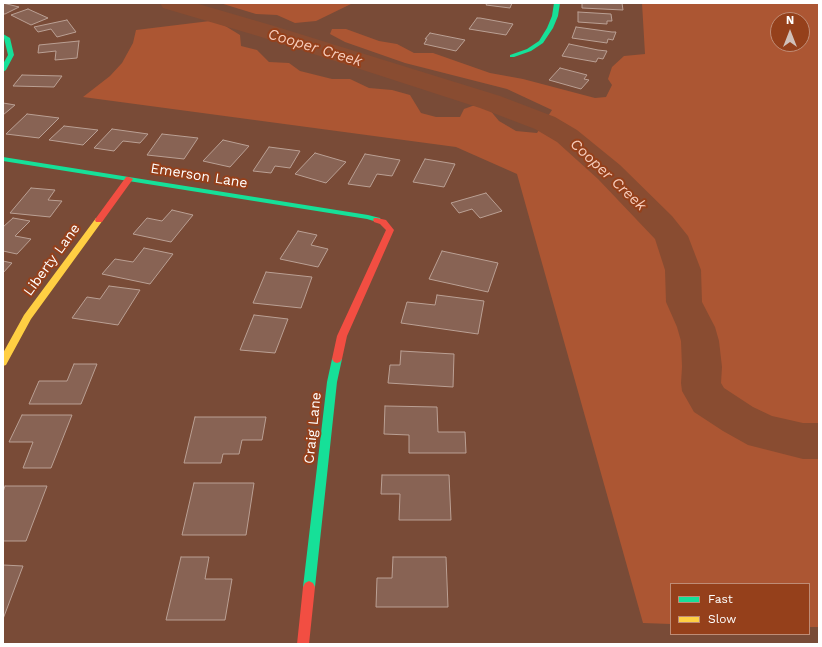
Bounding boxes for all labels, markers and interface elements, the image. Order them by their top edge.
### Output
north arrow [770,12,810,52]
text: N [786,14,794,27]
water label: Cooper Creek [266,25,364,71]
water label: Cooper Creek [566,135,650,215]
street label: Emerson Lane [149,160,249,192]
street label: Liberty Lane [20,221,84,299]
street label: Craig Lane [301,391,325,465]
legend [670,583,810,635]
text: Fast [708,592,733,606]
text: Slow [708,612,736,626]

